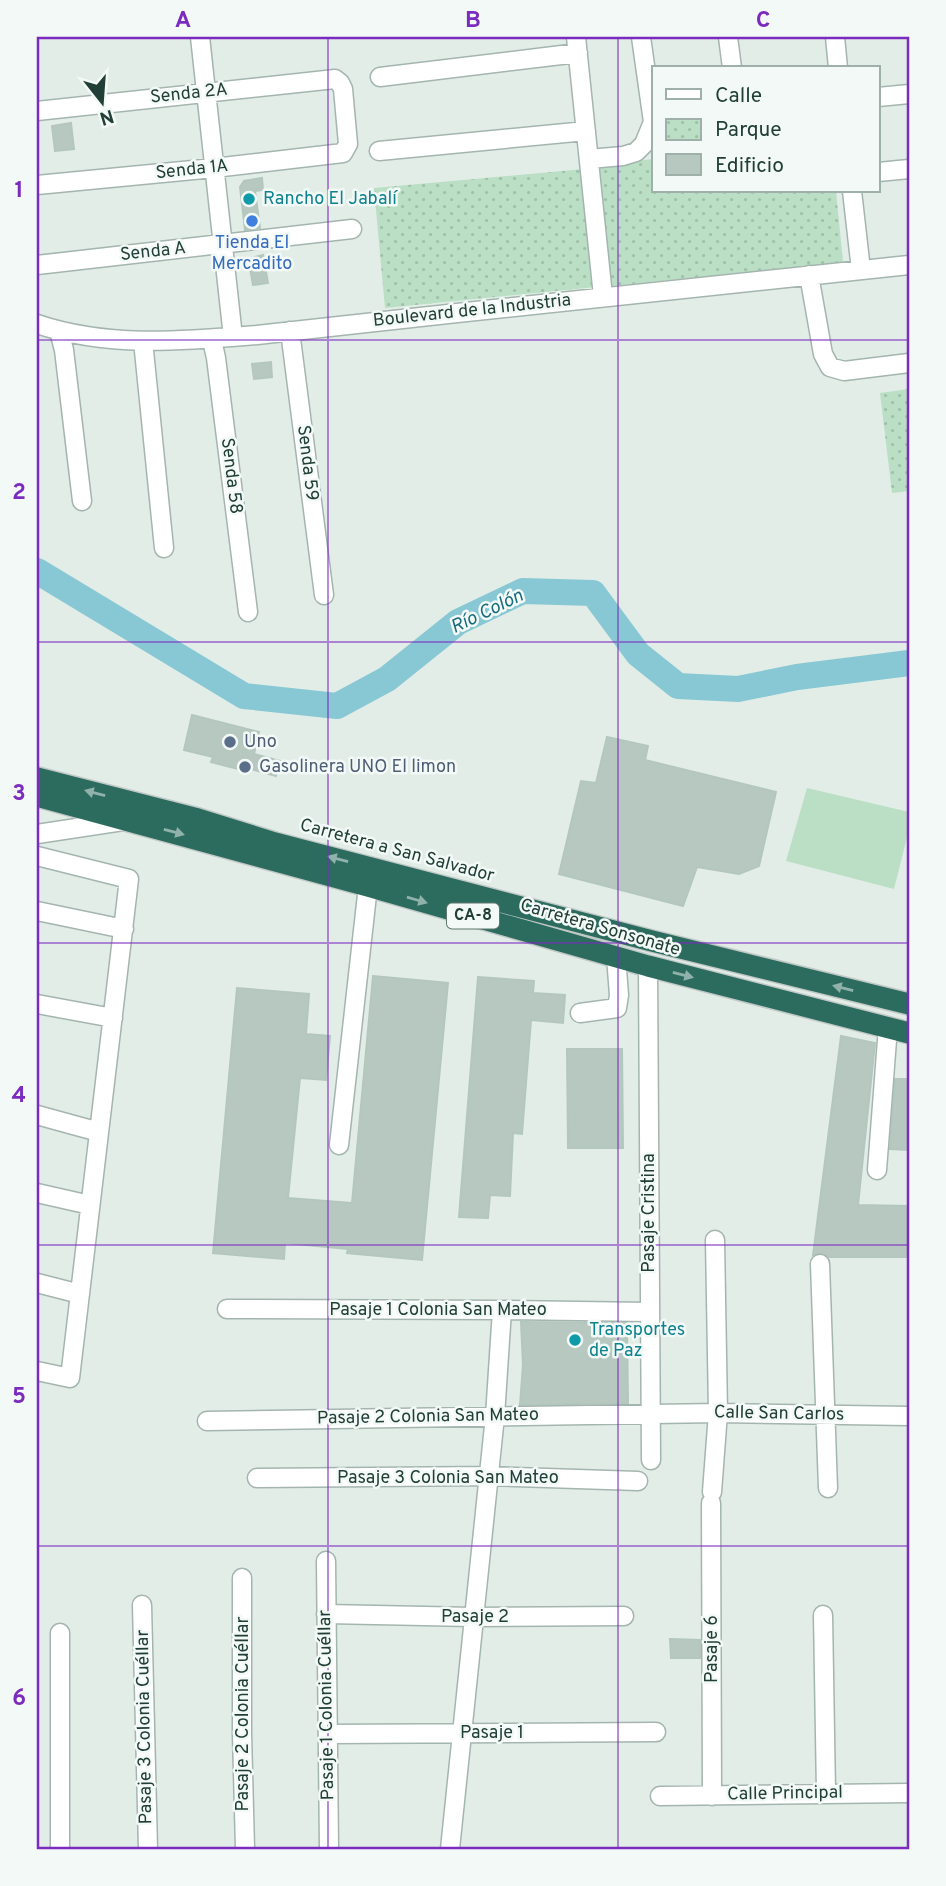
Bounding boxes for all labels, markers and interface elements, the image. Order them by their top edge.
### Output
text: A [175,7,191,36]
text: B [465,7,481,36]
text: C [756,7,770,36]
north arrow [66,66,136,136]
legend [652,66,880,192]
street label: Senda 2A [149,78,229,110]
text: Calle [715,83,762,110]
text: N [96,103,116,130]
text: Parque [715,117,782,144]
text: Edificio [715,153,784,180]
street label: Senda 1A [155,155,229,185]
text: 1 [14,177,24,206]
place label: Rancho El Jabalí [263,188,398,211]
marker: Rancho El Jabalí [241,191,257,207]
marker: Tienda El Mercadito [244,213,260,229]
place label: Tienda El Mercadito [212,232,292,276]
street label: Senda A [119,237,187,267]
street label: Boulevard de la Industria [372,289,572,333]
street label: Senda 59 [291,424,323,502]
street label: Senda 58 [215,437,247,515]
text: 2 [12,479,26,508]
water label: Río Colón [447,584,528,640]
place label: Uno [244,731,277,754]
marker: Uno [222,734,238,750]
place label: Gasolinera UNO El limon [259,756,456,779]
marker: Gasolinera UNO El limon [237,759,253,775]
text: 3 [12,780,26,809]
one-way arrow [83,787,105,798]
street label: Carretera a San Salvador [297,814,497,888]
one-way arrow [164,828,185,838]
one-way arrow [327,853,349,864]
street label: Carretera Sonsonate [517,894,683,962]
one-way arrow [406,895,427,905]
road number: CA-8 [447,904,499,928]
one-way arrow [672,970,694,981]
one-way arrow [832,982,854,993]
text: 4 [12,1082,26,1111]
street label: Pasaje Cristina [638,1153,661,1273]
street label: Pasaje 1 Colonia San Mateo [329,1299,547,1322]
place label: Transportes de Paz [589,1319,685,1363]
marker: Transportes de Paz [567,1332,583,1348]
text: 5 [12,1383,26,1412]
street label: Calle San Carlos [714,1401,844,1427]
street label: Pasaje 2 Colonia San Mateo [317,1404,539,1430]
street label: Pasaje 3 Colonia San Mateo [337,1467,559,1490]
street label: Pasaje 2 [441,1606,509,1629]
street label: Pasaje 1 Colonia Cuéllar [314,1610,340,1800]
street label: Pasaje 6 [701,1615,724,1683]
street label: Pasaje 2 Colonia Cuéllar [232,1617,255,1811]
street label: Pasaje 3 Colonia Cuéllar [132,1629,158,1825]
text: 6 [12,1685,26,1714]
street label: Pasaje 1 [460,1722,524,1745]
street label: Calle Principal [727,1781,843,1807]

